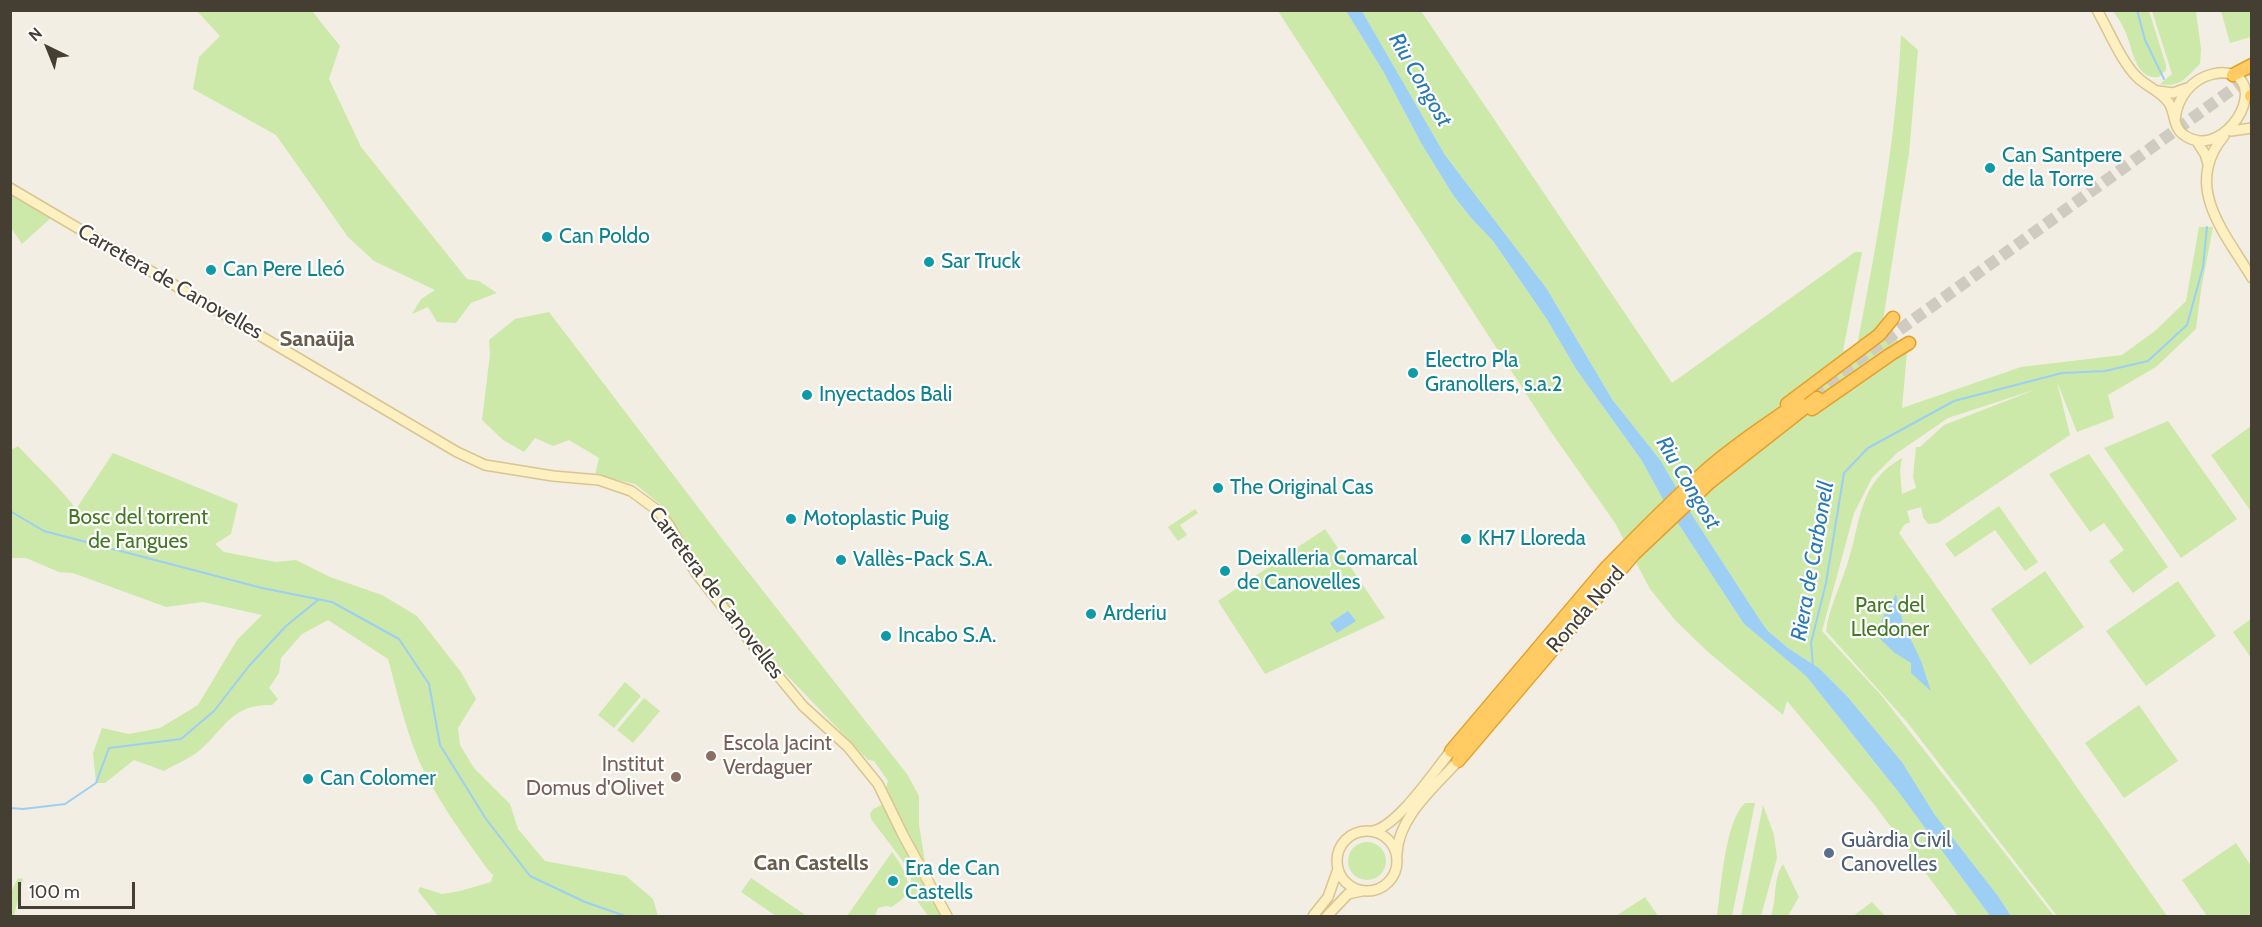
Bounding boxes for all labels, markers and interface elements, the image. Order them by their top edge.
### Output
north arrow [18,18,78,78]
text: N [25,24,46,45]
water label: Riu Congost [1383,29,1457,131]
place label: Can Santpere de la Torre [2002,143,2122,193]
marker: Can Santpere de la Torre [1983,161,1997,175]
street label: Carretera de Canovelles [73,219,267,345]
place label: Can Poldo [559,224,650,250]
marker: Can Poldo [540,230,554,244]
place label: Sar Truck [941,249,1021,275]
marker: Sar Truck [922,255,936,269]
place label: Can Pere Lleó [223,257,344,283]
marker: Can Pere Lleó [204,263,218,277]
district label: Sanaüja [279,327,355,353]
place label: Electro Pla Granollers, s.a.2 [1425,348,1563,398]
marker: Electro Pla Granollers, s.a.2 [1406,366,1420,380]
place label: Inyectados Bali [819,382,952,408]
marker: Inyectados Bali [800,388,814,402]
water label: Riu Congost [1650,432,1726,534]
place label: The Original Cas [1230,475,1374,501]
water label: Riera de Carbonell [1786,479,1840,643]
marker: The Original Cas [1211,481,1225,495]
street label: Carretera de Canovelles [643,502,789,684]
park label: Bosc del torrent de Fangues [68,505,208,555]
place label: Motoplastic Puig [803,506,949,532]
marker: Motoplastic Puig [784,512,798,526]
place label: KH7 Lloreda [1478,526,1586,552]
marker: KH7 Lloreda [1459,532,1473,546]
place label: Deixalleria Comarcal de Canovelles [1237,546,1417,596]
place label: Vallès-Pack S.A. [853,547,993,573]
marker: Vallès-Pack S.A. [834,553,848,567]
street label: Ronda Nord [1542,562,1630,658]
marker: Deixalleria Comarcal de Canovelles [1218,564,1232,578]
park label: Parc del Lledoner [1851,593,1929,643]
place label: Arderiu [1103,601,1167,627]
marker: Arderiu [1084,607,1098,621]
place label: Incabo S.A. [898,623,996,649]
marker: Incabo S.A. [879,629,893,643]
place label: Escola Jacint Verdaguer [723,731,832,781]
marker: Escola Jacint Verdaguer [704,749,718,763]
place label: Institut Domus d'Olivet [526,752,664,802]
place label: Can Colomer [320,766,436,792]
marker: Institut Domus d'Olivet [669,770,683,784]
marker: Can Colomer [301,772,315,786]
place label: Guàrdia Civil Canovelles [1841,828,1951,878]
marker: Guàrdia Civil Canovelles [1822,846,1836,860]
district label: Can Castells [754,851,868,877]
place label: Era de Can Castells [905,856,1000,906]
scale bar [21,870,138,908]
marker: Era de Can Castells [886,874,900,888]
text: 100 m [29,881,80,903]

